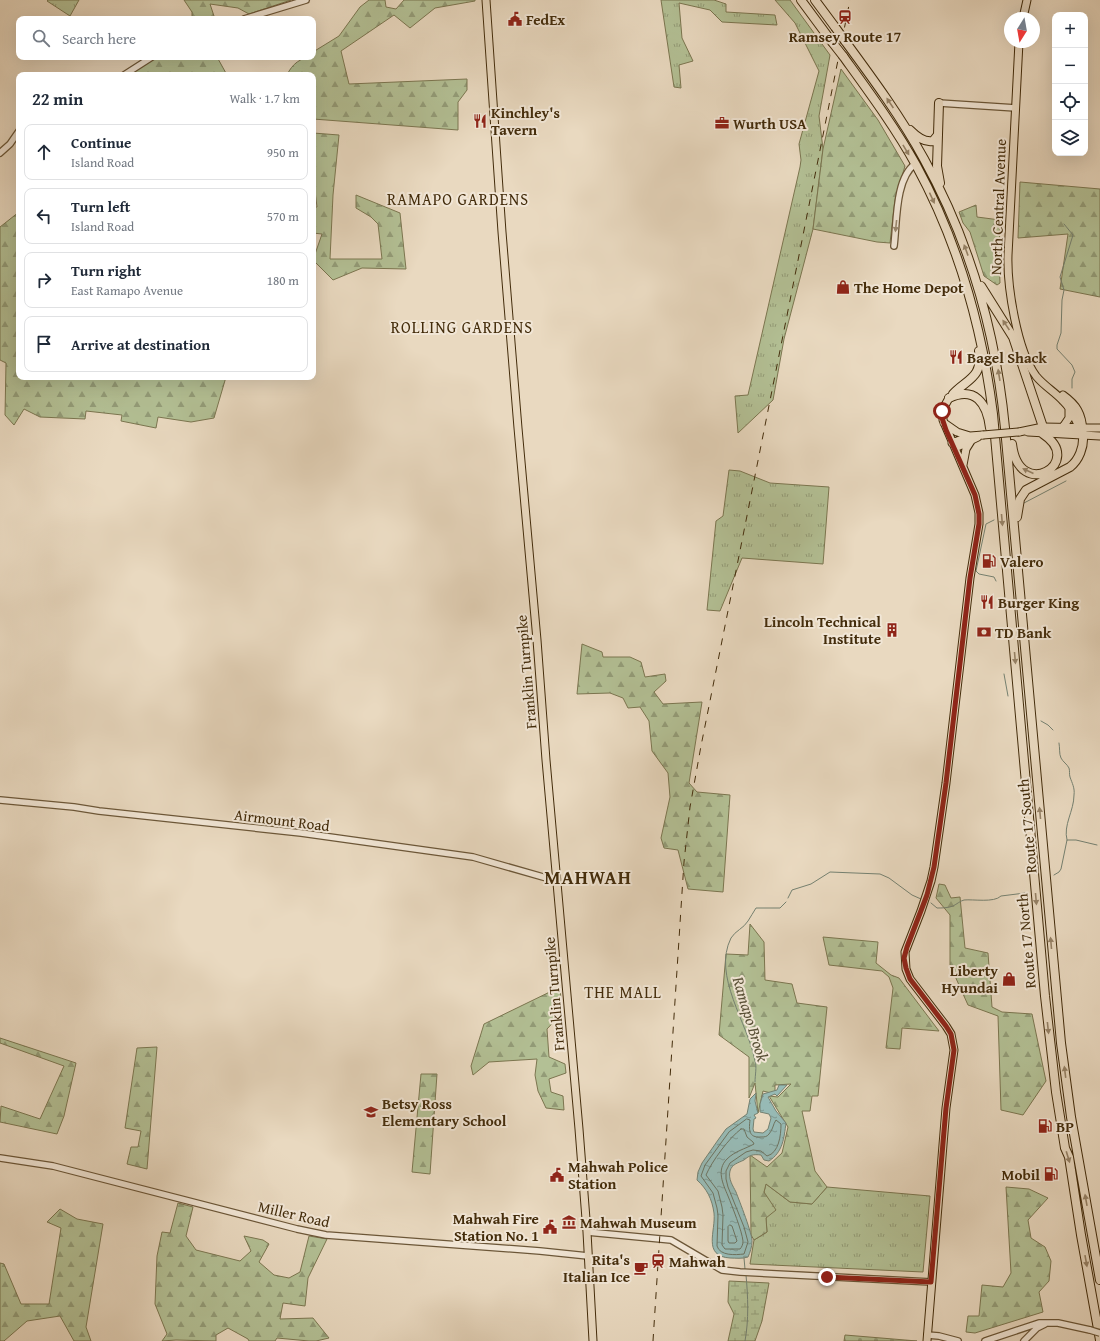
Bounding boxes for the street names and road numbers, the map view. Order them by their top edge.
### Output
street label: North Central Avenue [985,139,1011,275]
street label: Franklin Turnpike [511,614,541,730]
street label: Route 17 South [1012,777,1042,874]
street label: Airmount Road [233,804,331,836]
street label: Route 17 North [1011,892,1041,989]
street label: Franklin Turnpike [539,936,569,1052]
street label: Miller Road [256,1196,332,1232]

